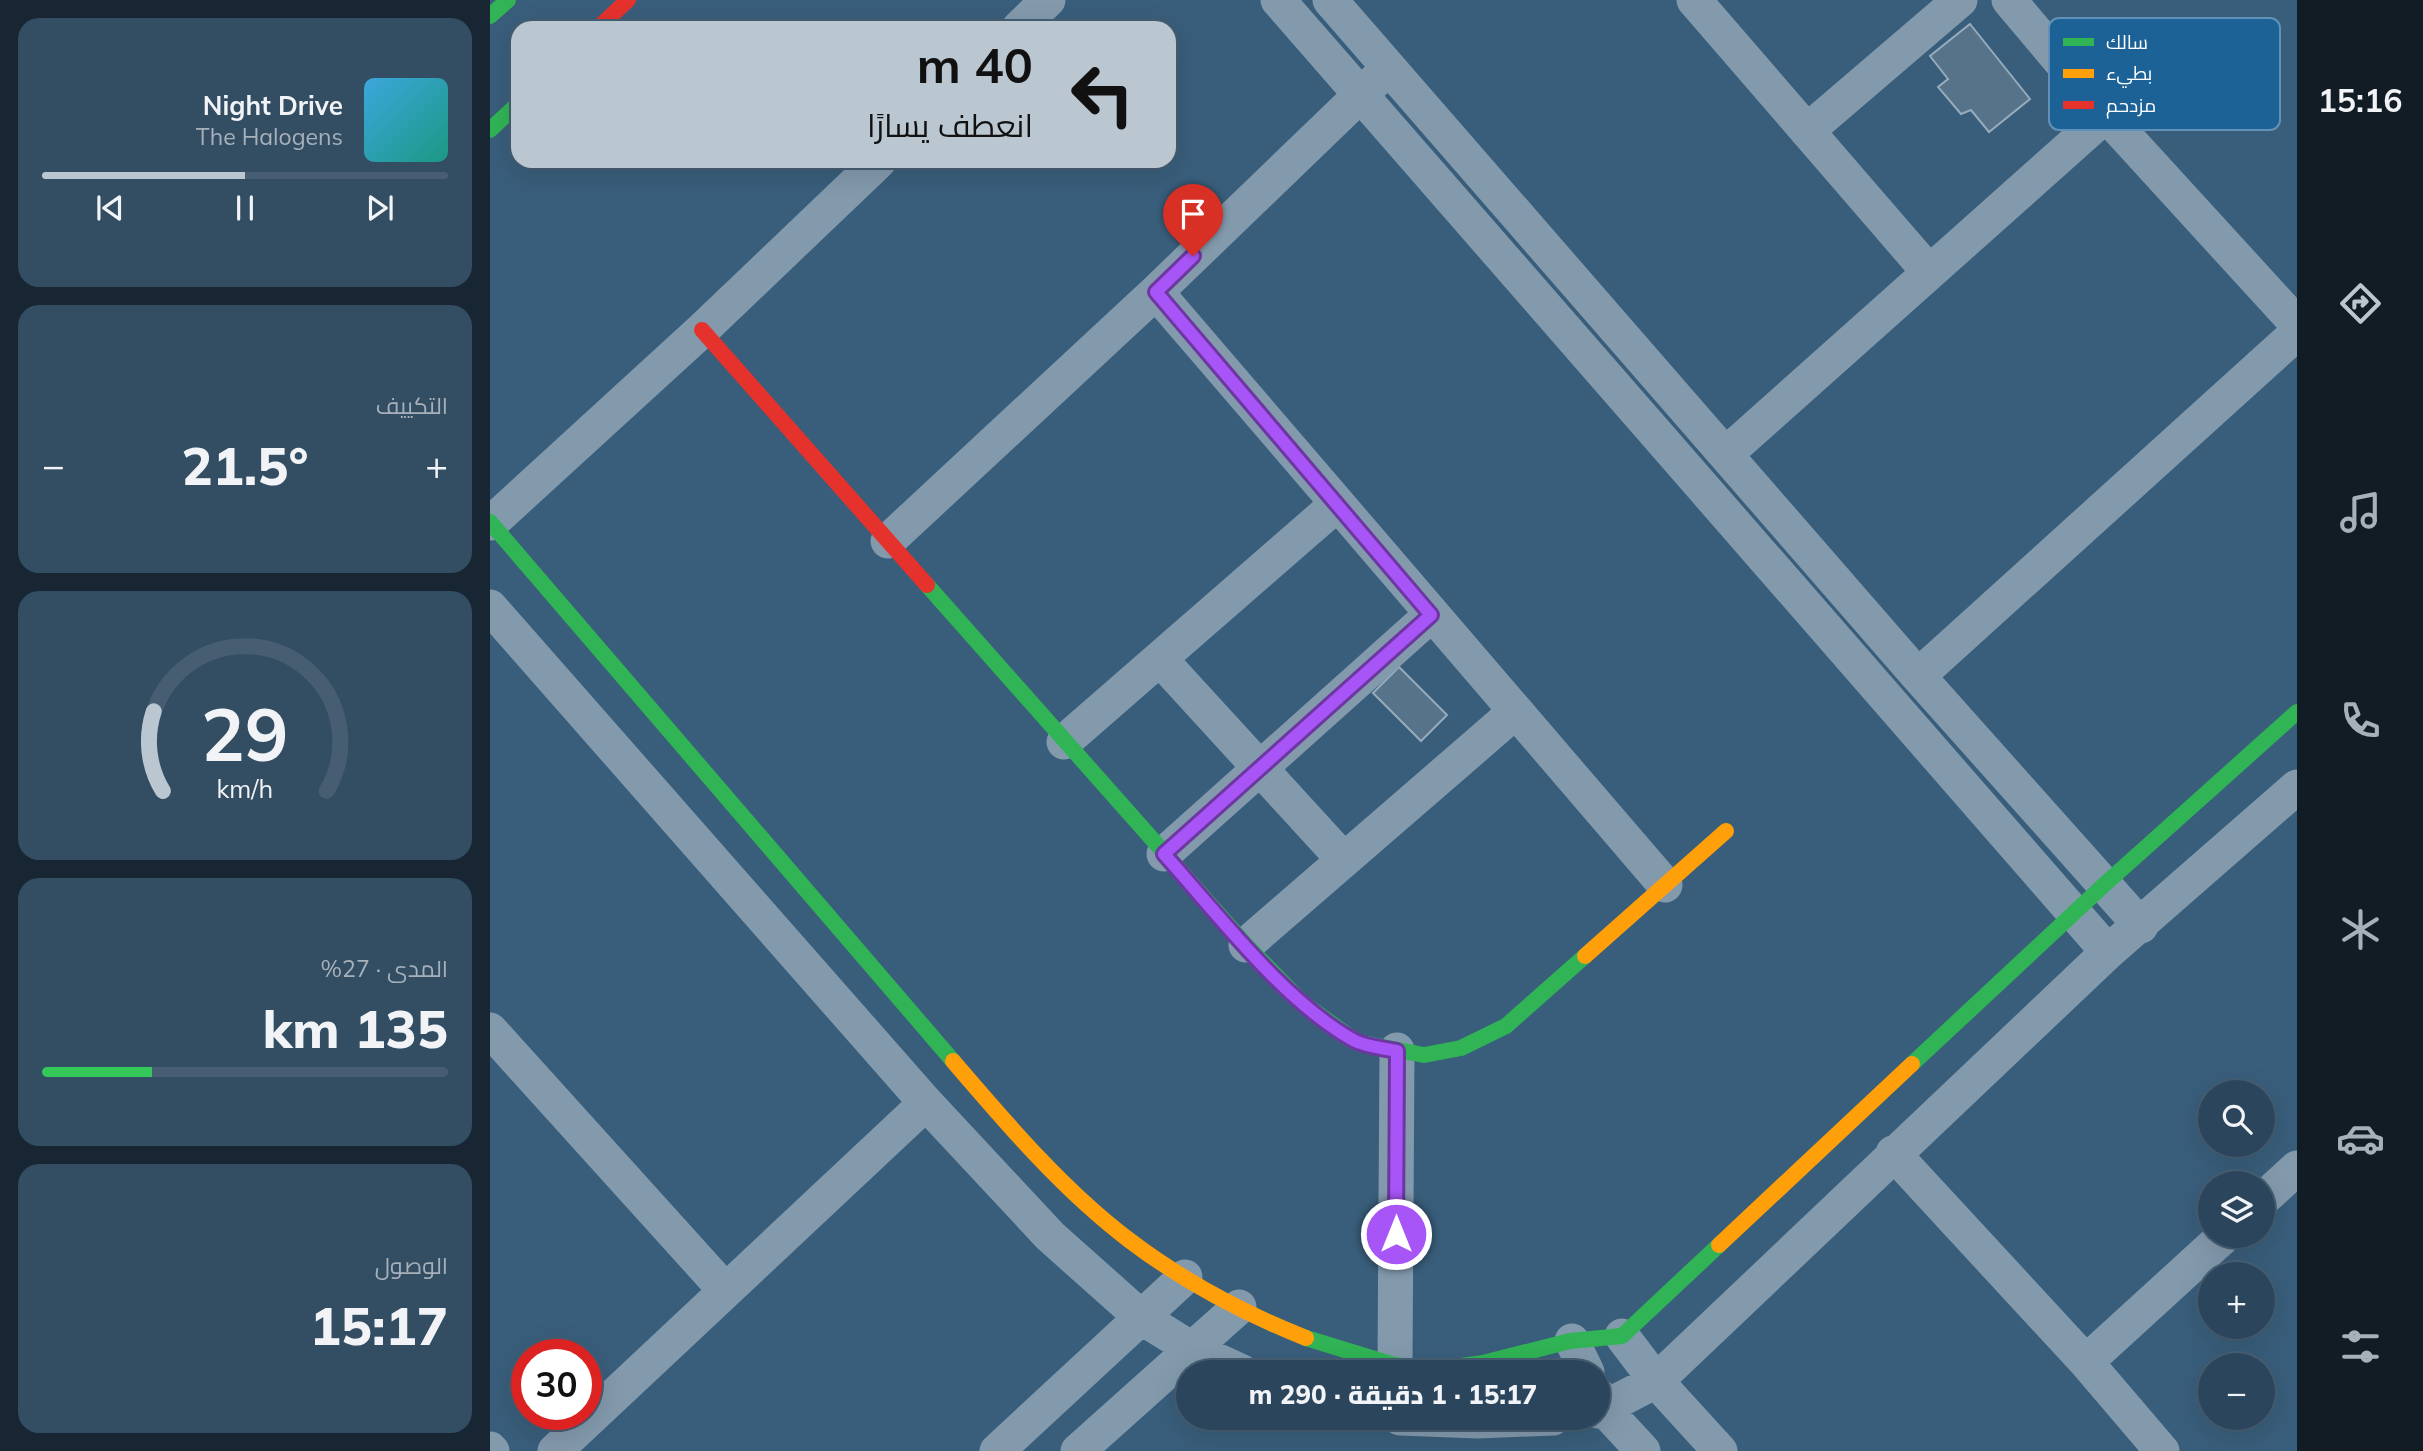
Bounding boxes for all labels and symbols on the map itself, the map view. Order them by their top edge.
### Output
legend [2049,18,2280,130]
text: سالك [2106,30,2148,54]
text: بطيء [2106,61,2152,88]
text: مزدحم [2106,93,2156,119]
pin [1163,184,1223,256]
position arrow [1359,1197,1433,1271]
speed limit sign: 30 [511,1339,602,1430]

